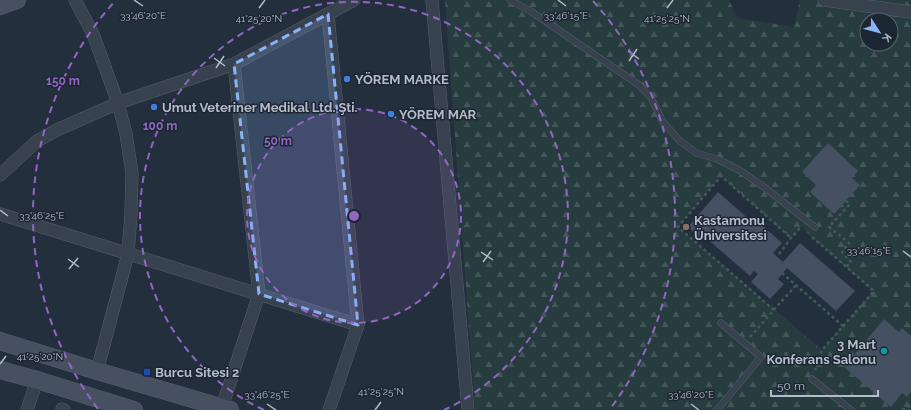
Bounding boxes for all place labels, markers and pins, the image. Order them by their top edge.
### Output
place label: YÖREM MARKE [355,72,449,87]
marker: YÖREM MARKE [342,74,352,84]
place label: Umut Veteriner Medikal Ltd. Şti. [162,100,358,115]
marker: Umut Veteriner Medikal Ltd. Şti. [149,102,159,112]
place label: YÖREM MAR [399,107,477,122]
marker: YÖREM MAR [386,109,396,119]
centre of rings [347,209,361,223]
place label: Kastamonu Üniversitesi [694,213,767,243]
marker: Kastamonu Üniversitesi [681,222,691,232]
place label: 3 Mart Konferans Salonu [766,337,876,367]
marker: 3 Mart Konferans Salonu [879,346,889,356]
place label: Burcu Sitesi 2 [155,365,239,380]
marker: Burcu Sitesi 2 [142,367,152,377]

